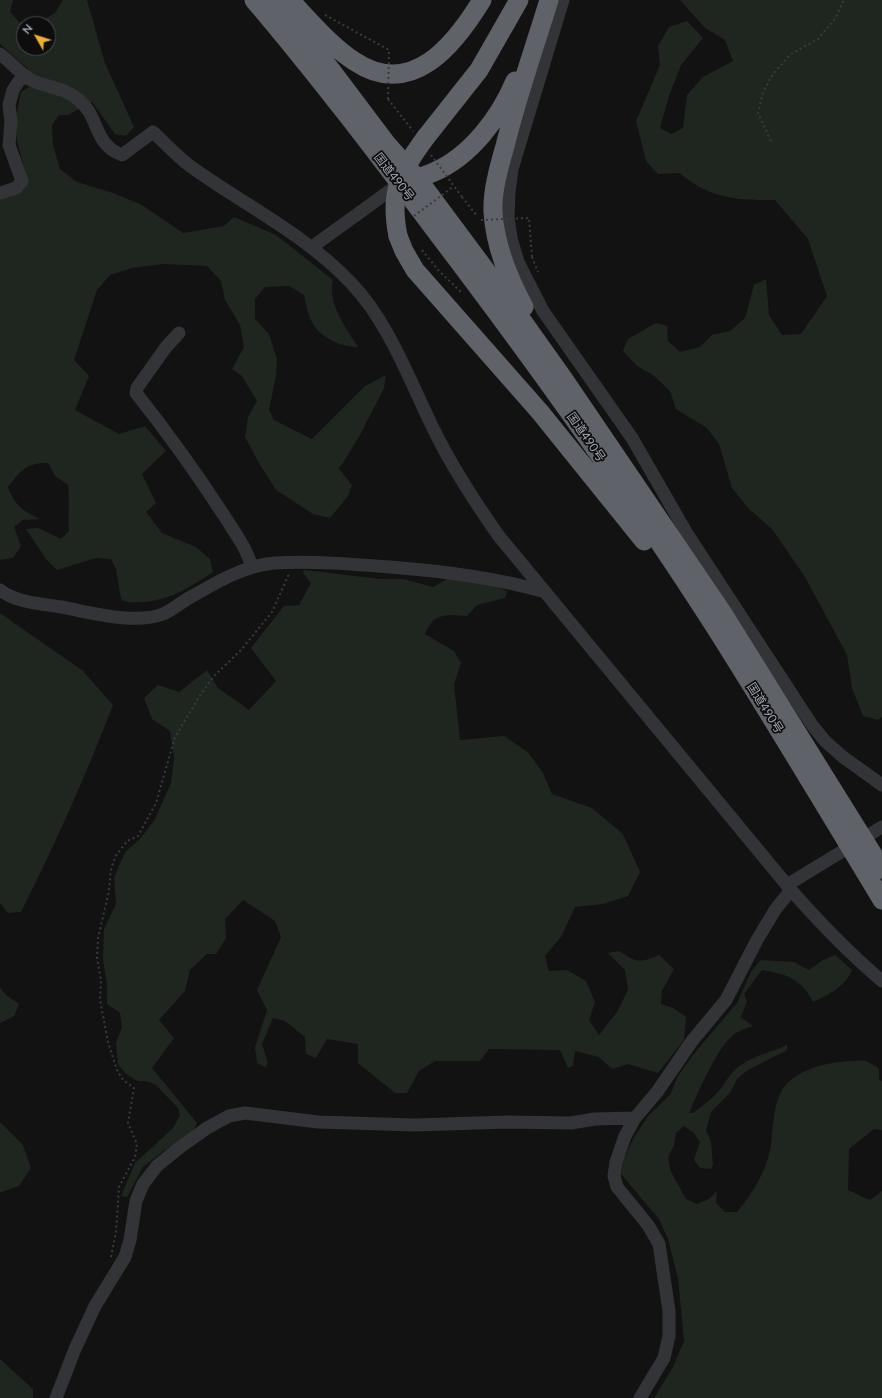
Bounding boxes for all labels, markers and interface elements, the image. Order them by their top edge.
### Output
north arrow [16,16,56,56]
text: N [19,21,35,36]
street label: 国道490号 [371,150,417,204]
street label: 国道490号 [564,410,608,464]
street label: 国道490号 [744,680,786,736]

